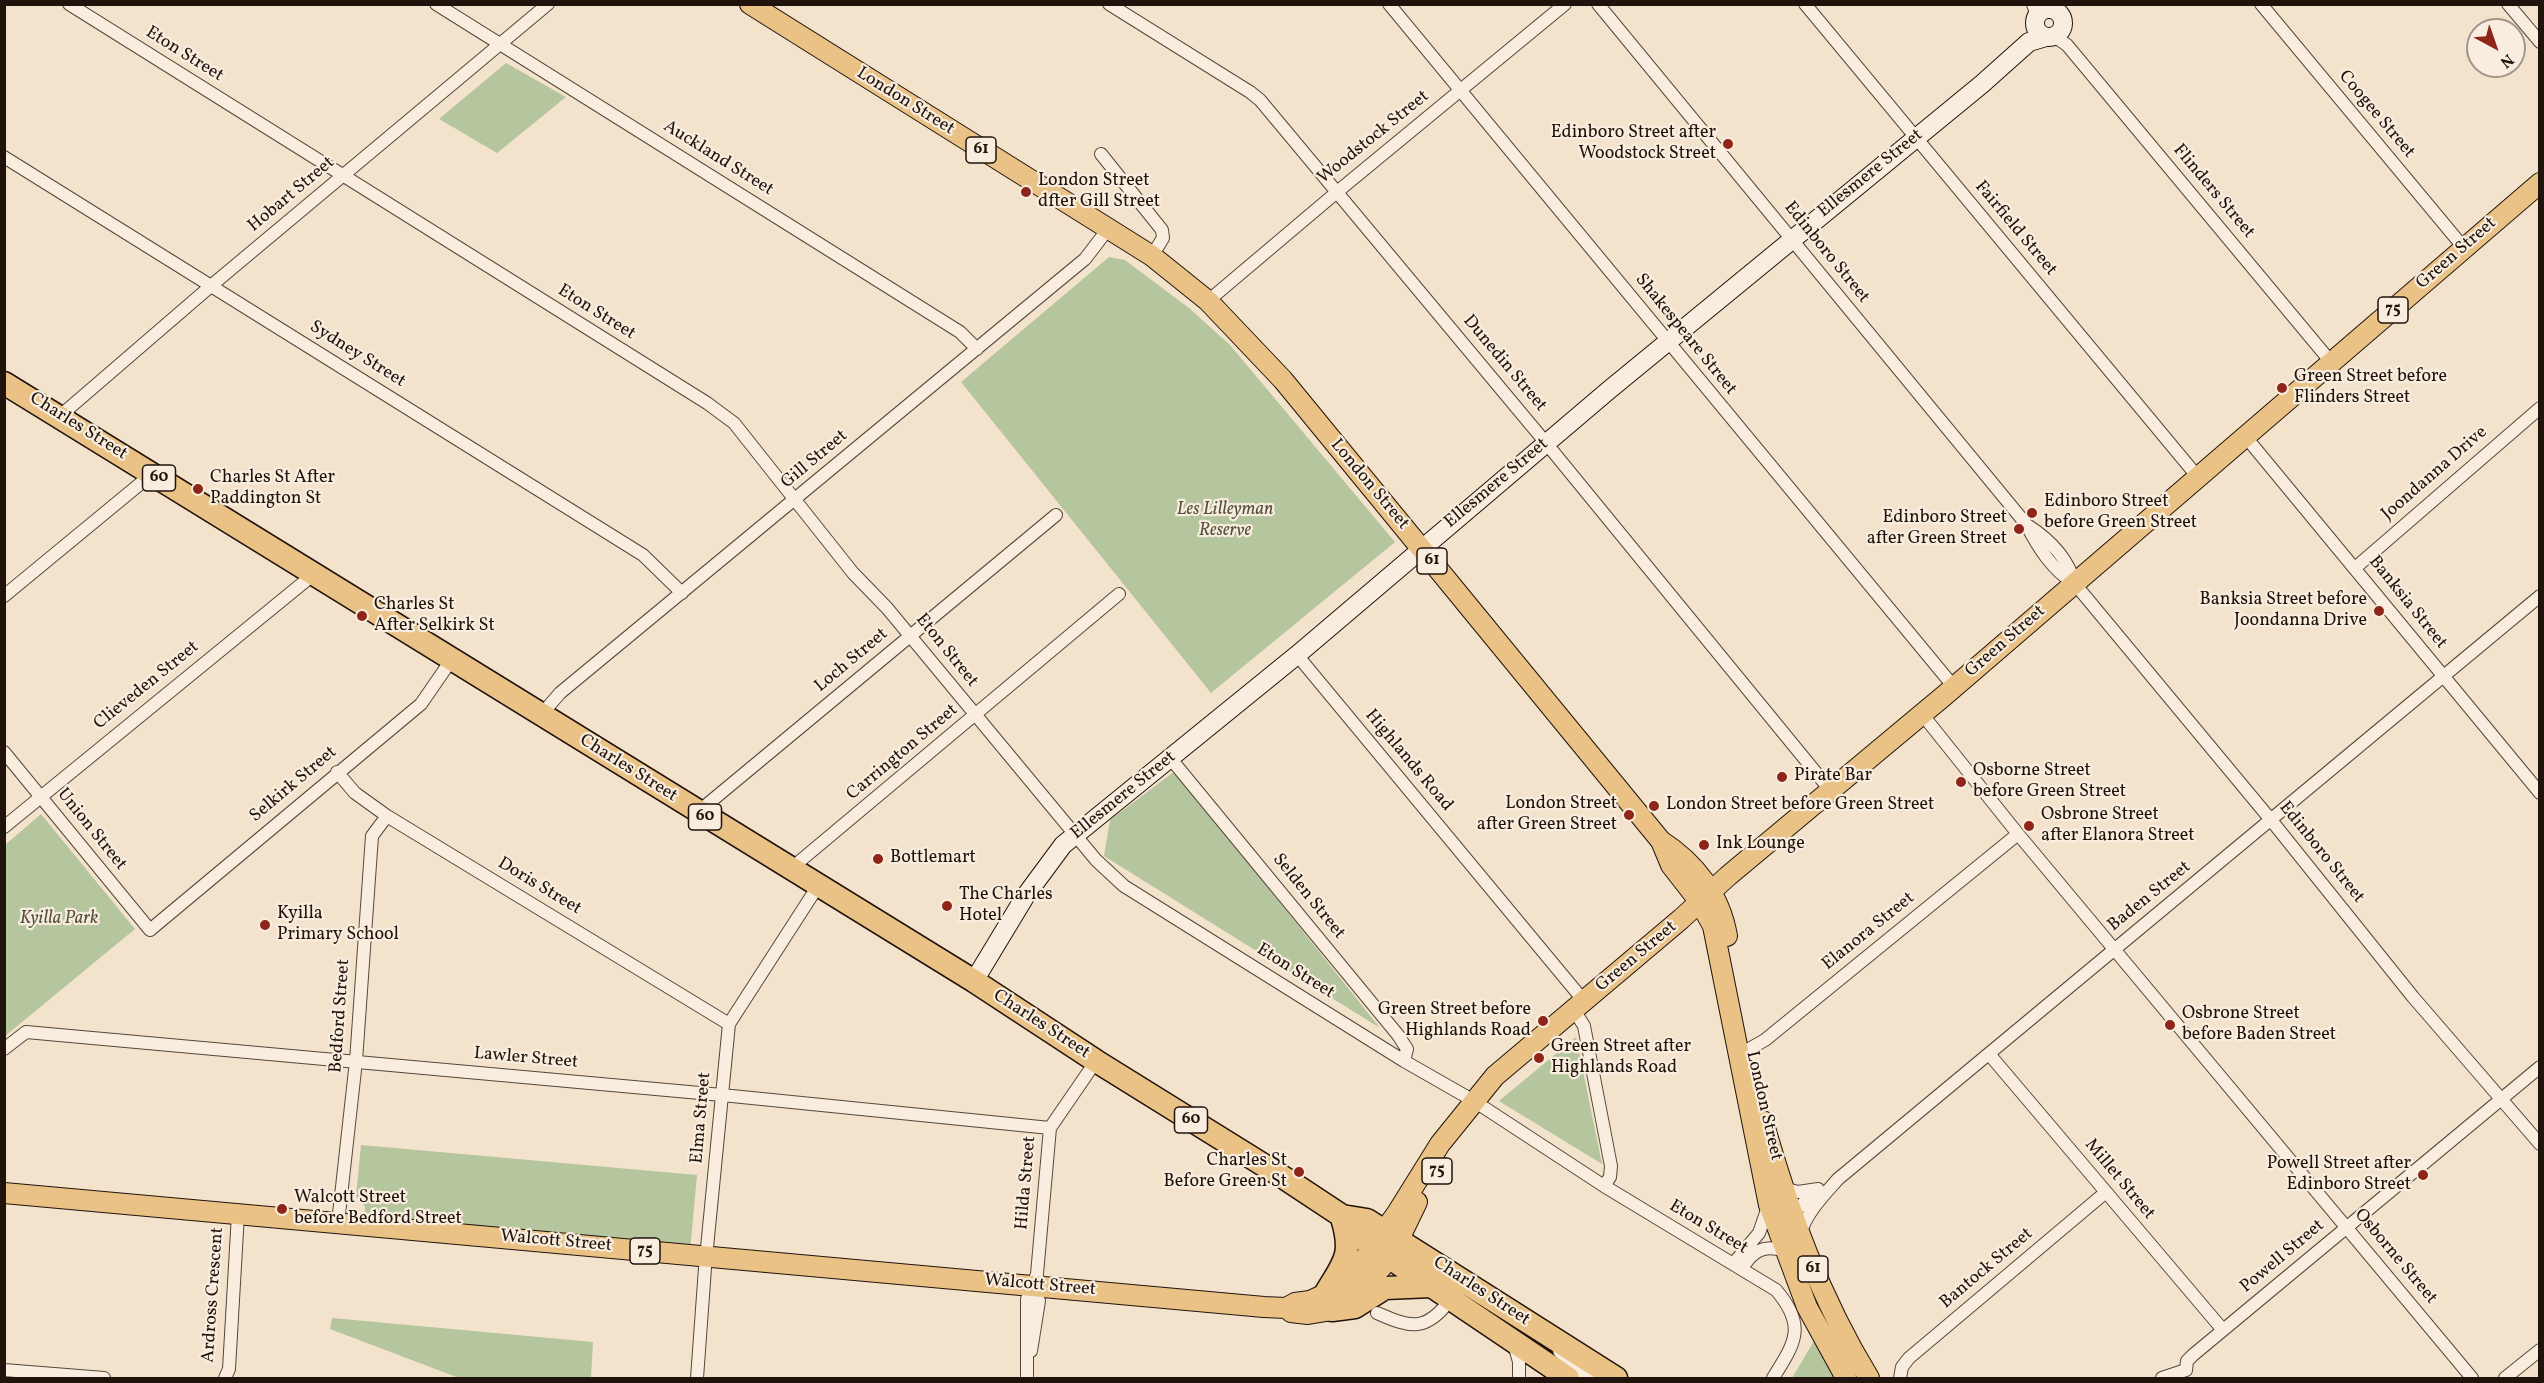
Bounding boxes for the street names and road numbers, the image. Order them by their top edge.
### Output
street label: Eton Street [141,23,227,87]
street label: London Street [852,63,958,141]
street label: Coogee Street [2333,67,2419,163]
street label: Woodstock Street [1314,86,1434,190]
street label: Auckland Street [659,116,777,202]
street label: Ellesmere Street [1814,125,1928,223]
road number: 61 [966,137,996,163]
street label: Flinders Street [2167,140,2259,244]
street label: Hobart Street [244,153,340,237]
street label: Fairfield Street [1969,177,2061,281]
street label: Edinboro Street [1778,198,1874,308]
street label: Green Street [2412,213,2502,295]
street label: Shakespeare Street [1629,270,1741,400]
street label: Eton Street [553,281,639,345]
road number: 75 [2378,297,2408,323]
street label: Dunedin Street [1457,311,1551,417]
street label: Sydney Street [305,317,409,393]
street label: Charles Street [25,388,131,466]
street label: Joondanna Drive [2378,422,2492,526]
street label: Gill Street [777,426,853,494]
street label: Ellesmere Street [1441,434,1553,534]
street label: London Street [1325,435,1413,535]
road number: 60 [142,465,176,491]
road number: 61 [1417,548,1447,574]
street label: Banksia Street [2363,552,2451,654]
street label: Green Street [1961,601,2051,683]
street label: Eton Street [910,610,982,692]
street label: Loch Street [811,624,893,698]
street label: Clieveden Street [90,637,204,735]
street label: Carrington Street [843,700,963,806]
street label: Highlands Road [1359,706,1457,816]
street label: Charles Street [575,730,681,808]
street label: Selkirk Street [246,742,342,828]
street label: Ellesmere Street [1067,747,1181,845]
street label: Union Street [51,785,131,875]
street label: Edinboro Street [2273,798,2369,908]
road number: 60 [688,804,722,830]
street label: Selden Street [1267,850,1349,944]
street label: Doris Street [493,853,585,921]
street label: Baden Street [2104,857,2196,937]
street label: Elanora Street [1818,888,1920,976]
street label: Green Street [1592,917,1682,997]
street label: Eton Street [1252,940,1338,1004]
street label: Bedford Street [326,958,356,1074]
street label: Charles Street [988,986,1094,1064]
street label: Lawler Street [473,1044,579,1074]
street label: London Street [1740,1049,1786,1163]
street label: Elma Street [687,1071,717,1165]
road number: 60 [1174,1107,1208,1133]
street label: Hilda Street [1012,1135,1042,1231]
street label: Millet Street [2079,1135,2159,1225]
road number: 75 [1422,1158,1452,1184]
street label: Eton Street [1665,1196,1751,1260]
street label: Osborne Street [2349,1205,2441,1309]
street label: Powell Street [2236,1216,2330,1298]
street label: Bantock Street [1936,1224,2038,1314]
street label: Walcott Street [499,1226,613,1258]
street label: Ardross Crescent [198,1227,230,1363]
road number: 75 [630,1238,660,1264]
street label: Charles Street [1428,1253,1534,1331]
road number: 61 [1798,1256,1828,1282]
street label: Walcott Street [983,1270,1097,1302]

